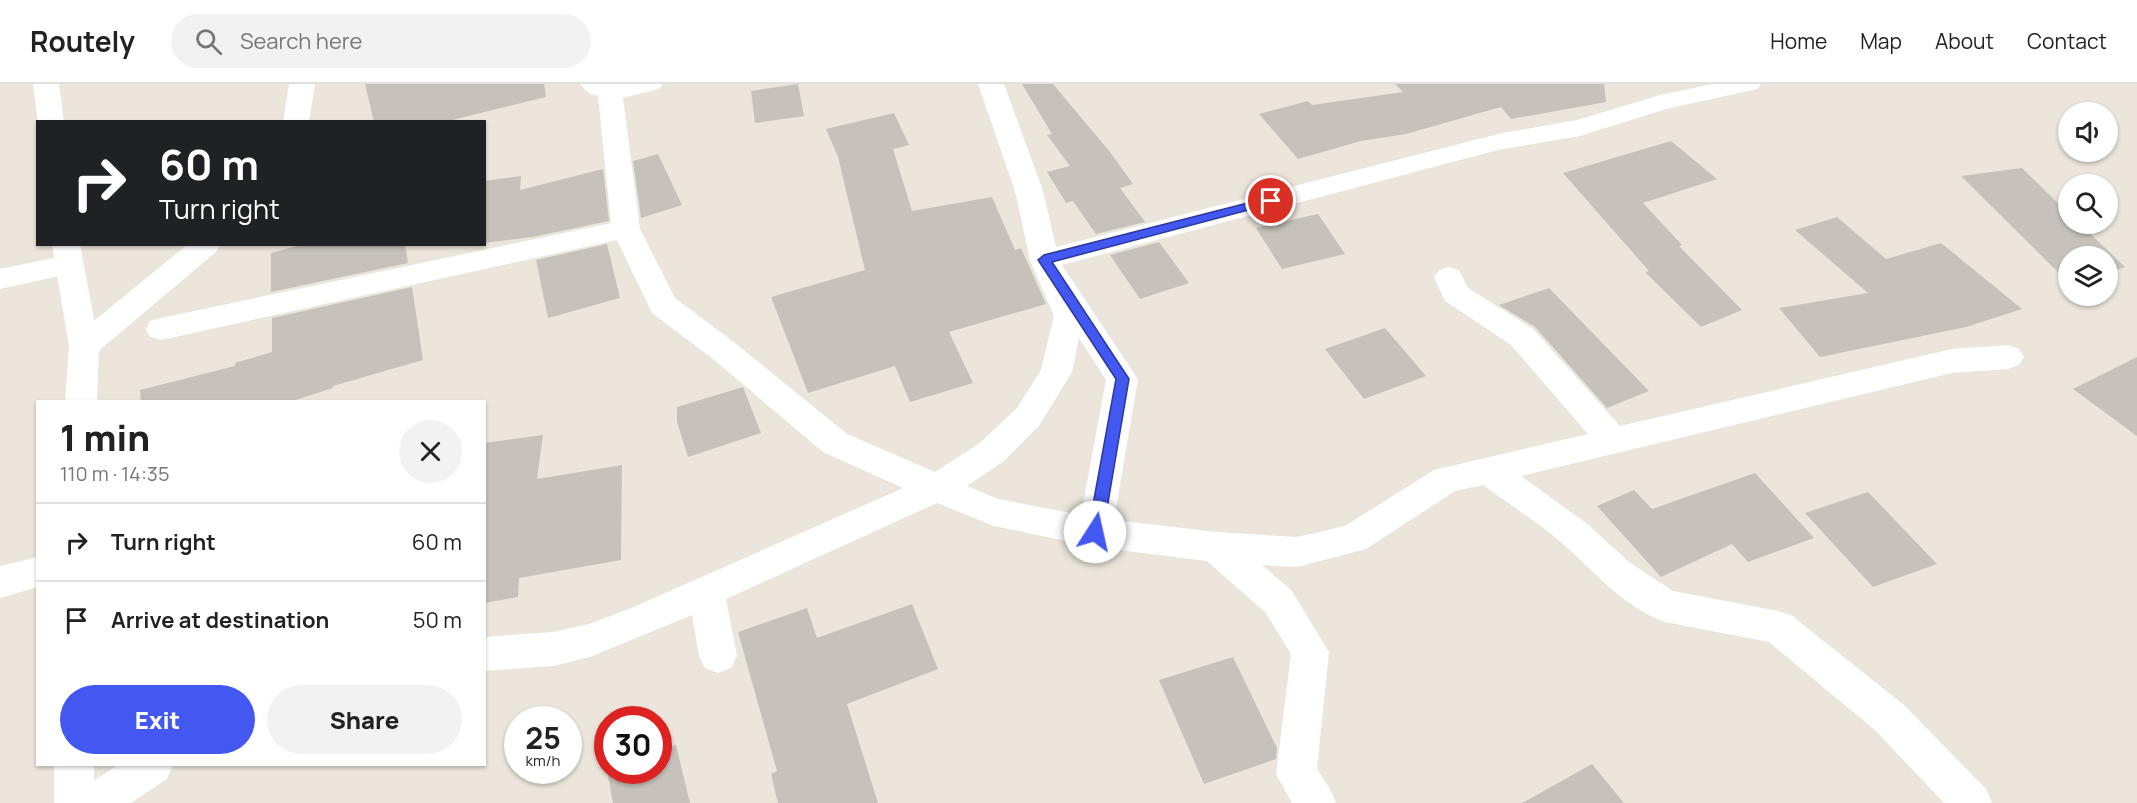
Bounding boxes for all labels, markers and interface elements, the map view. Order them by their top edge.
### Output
search box [171,14,591,68]
text: Routely [30,22,135,60]
icon: search [192,25,225,58]
text: Search here [240,26,362,56]
text: Home [1770,27,1827,55]
text: Map [1860,27,1902,55]
text: About [1935,27,1994,55]
text: Contact [2027,27,2107,55]
map controls [2058,102,2118,306]
button: sound [2058,102,2118,162]
text: 60 m [159,135,259,193]
icon: right [60,144,138,222]
button: search [2058,174,2118,234]
pin [1245,175,1296,226]
icon: arrive [1254,184,1287,217]
text: Turn right [159,190,280,227]
button: layers [2058,246,2118,306]
text: 1 min [60,413,150,462]
button: close [399,420,462,483]
text: 110 m · 14:35 [60,460,169,487]
position arrow [1063,500,1127,564]
icon: right [60,526,93,559]
text: Turn right [111,527,216,557]
text: 60 m [412,527,462,557]
icon: arrive [60,604,93,637]
text: Arrive at destination [111,605,329,635]
text: 50 m [413,605,462,635]
button: Exit [60,685,255,754]
button: Share [267,685,462,754]
speed limit sign: 30 [594,706,672,784]
text: 25 [525,717,561,758]
text: km/h [526,750,560,771]

